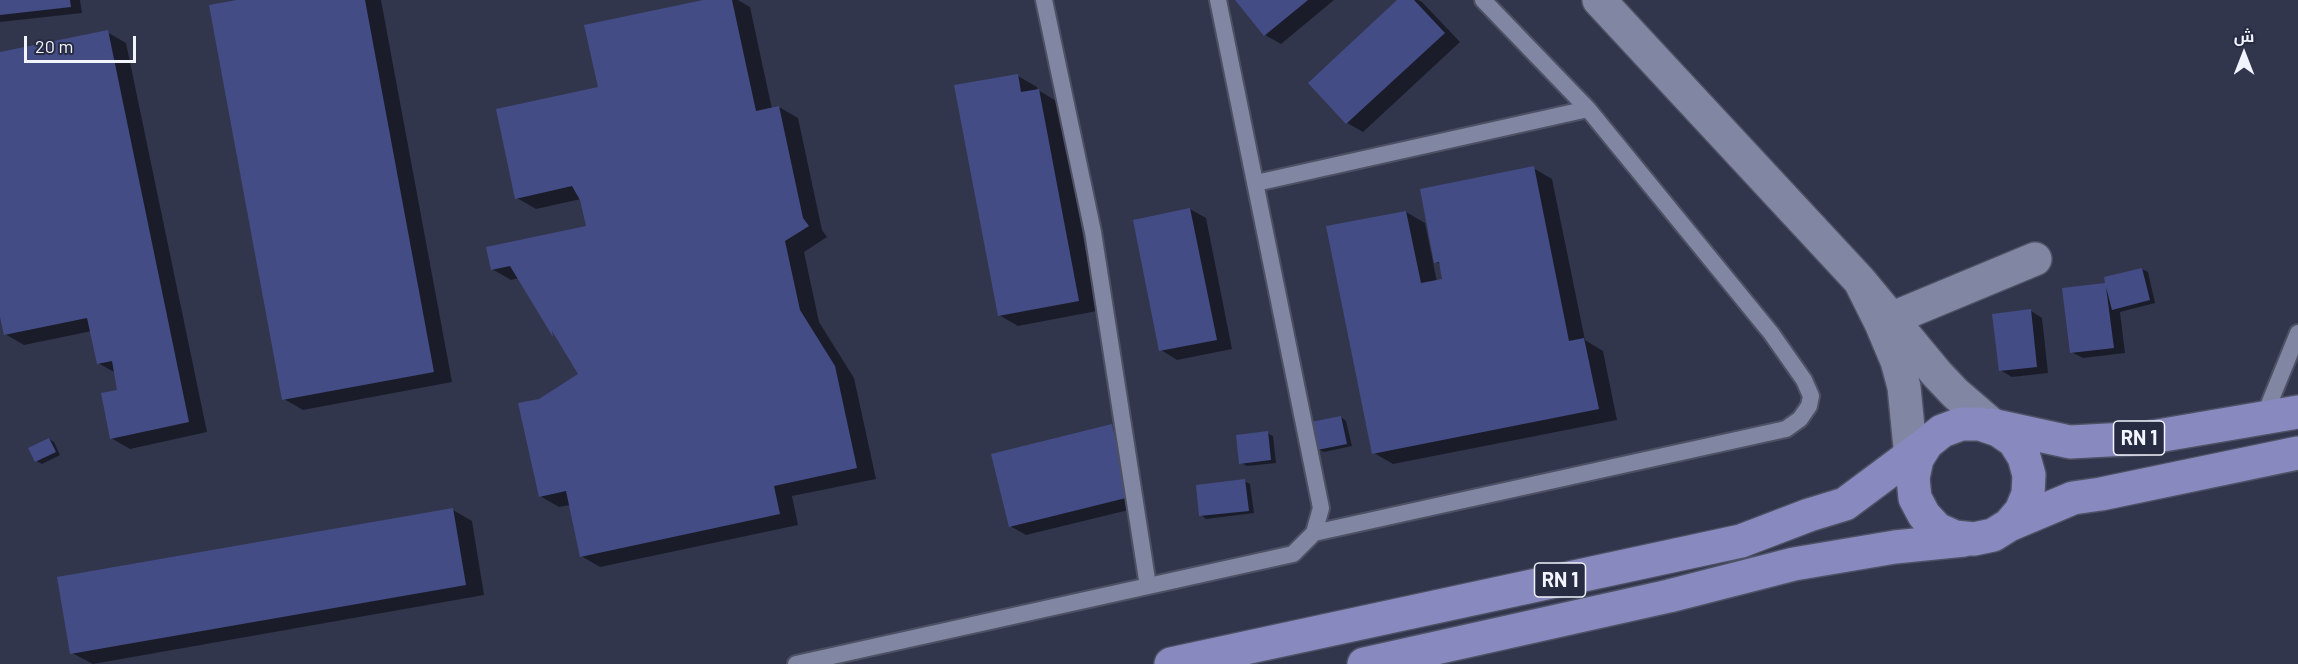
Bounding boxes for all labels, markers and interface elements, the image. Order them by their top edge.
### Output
scale bar [27,24,140,62]
north arrow [2214,24,2274,84]
text: ش [2234,26,2254,45]
text: 20 m [35,35,73,57]
road number: RN 1 [2114,421,2164,455]
road number: RN 1 [1534,563,1586,597]

